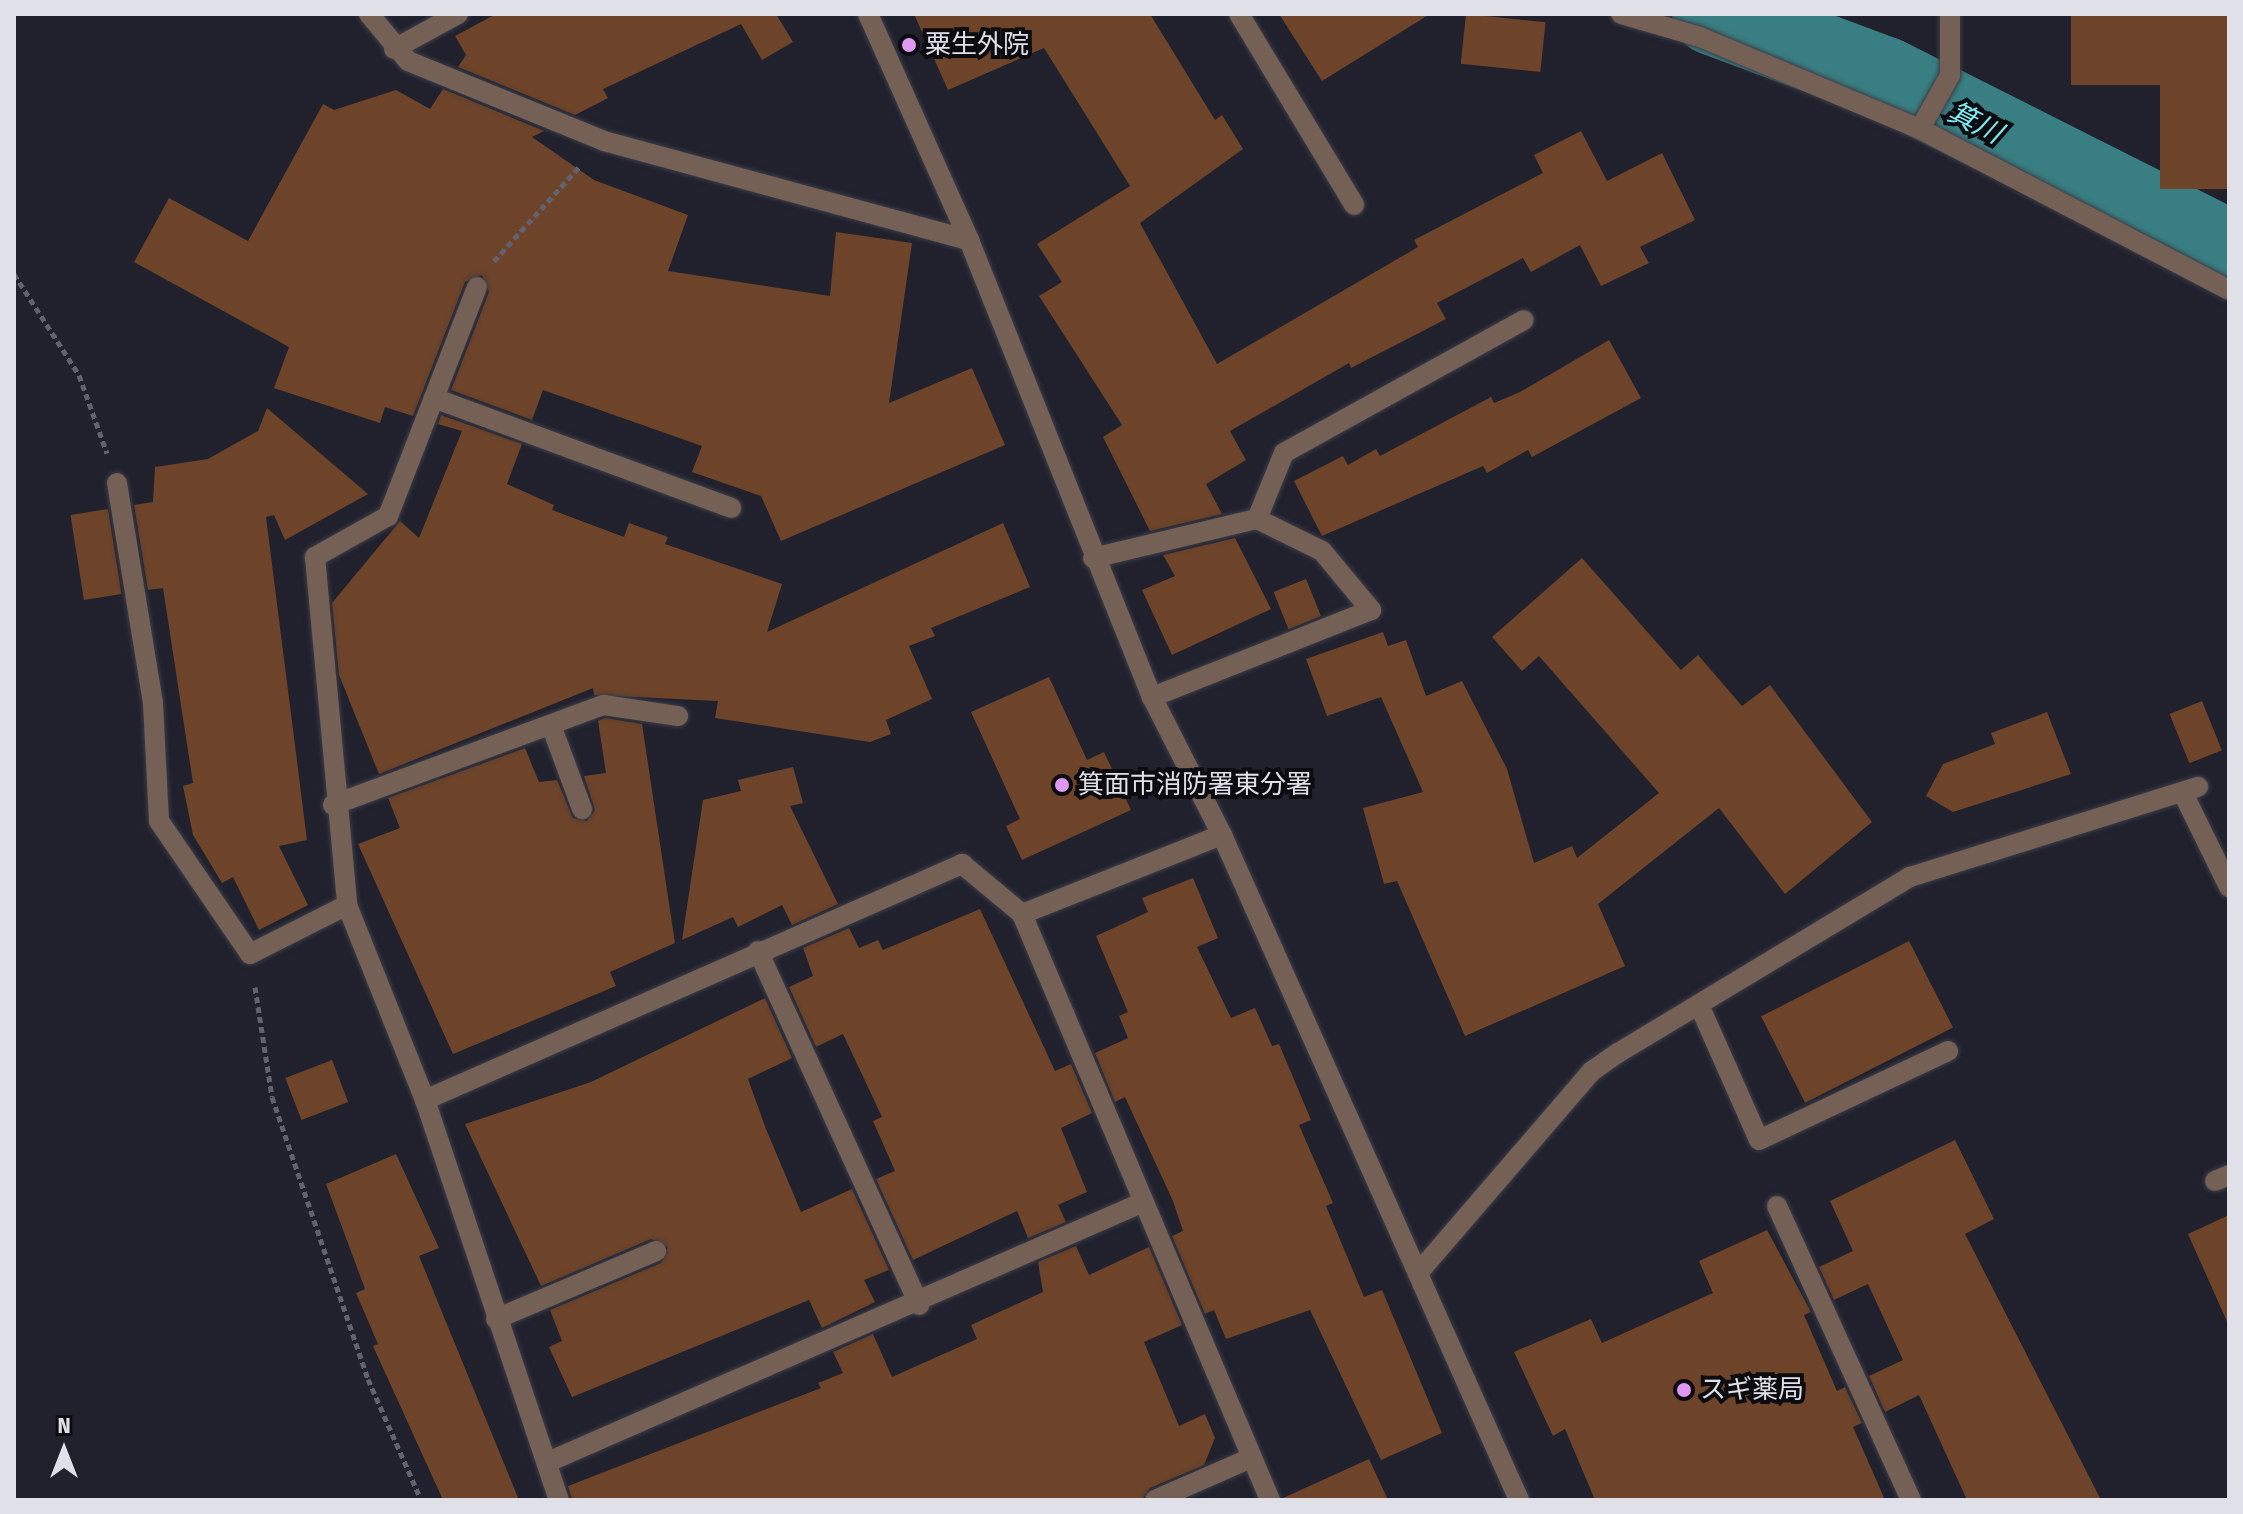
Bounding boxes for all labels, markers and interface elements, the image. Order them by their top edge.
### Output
place label: 粟生外院 [925,29,1029,61]
marker: 粟生外院 [900,36,918,54]
water label: 箕川 [1942,95,2008,151]
place label: 箕面市消防署東分署 [1078,769,1312,801]
marker: 箕面市消防署東分署 [1053,776,1071,794]
place label: スギ薬局 [1700,1374,1804,1406]
marker: スギ薬局 [1675,1381,1693,1399]
north arrow [24,1410,104,1490]
text: N [57,1412,71,1439]

